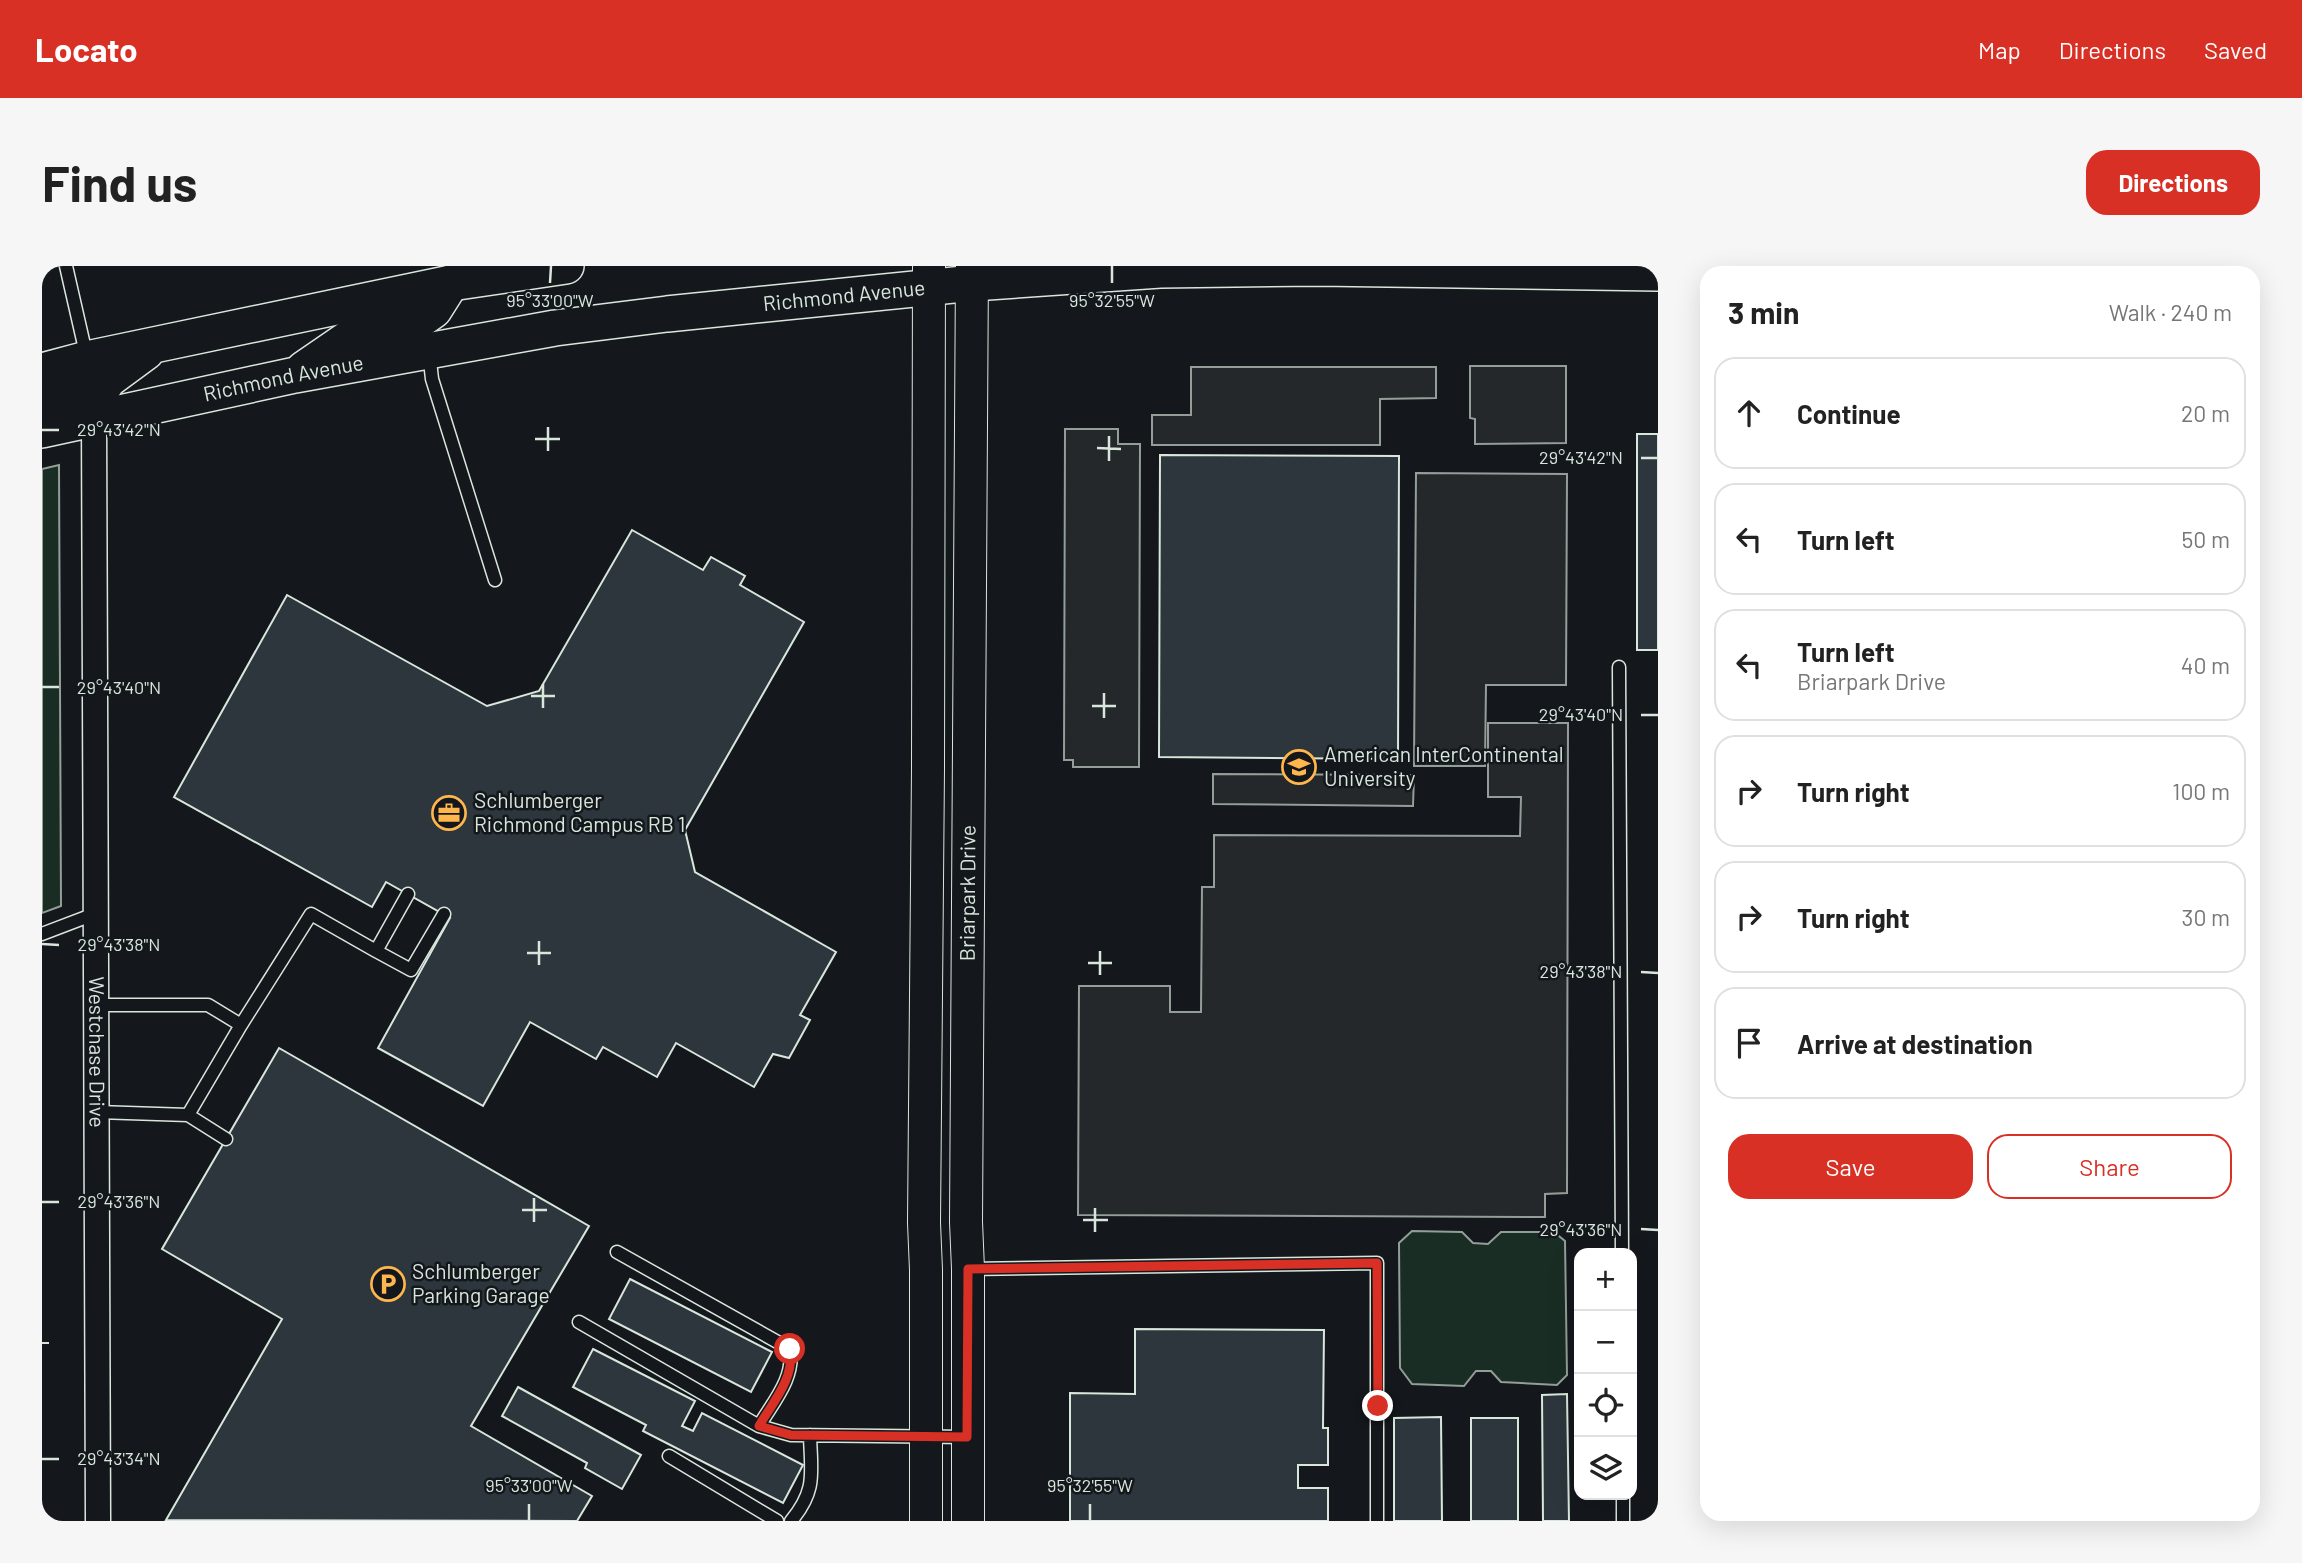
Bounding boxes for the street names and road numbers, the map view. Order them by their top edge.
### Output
street label: Richmond Avenue [762,274,926,315]
street label: Richmond Avenue [201,349,365,406]
street label: Briarpark Drive [954,825,979,961]
street label: Westchase Drive [85,976,111,1128]

